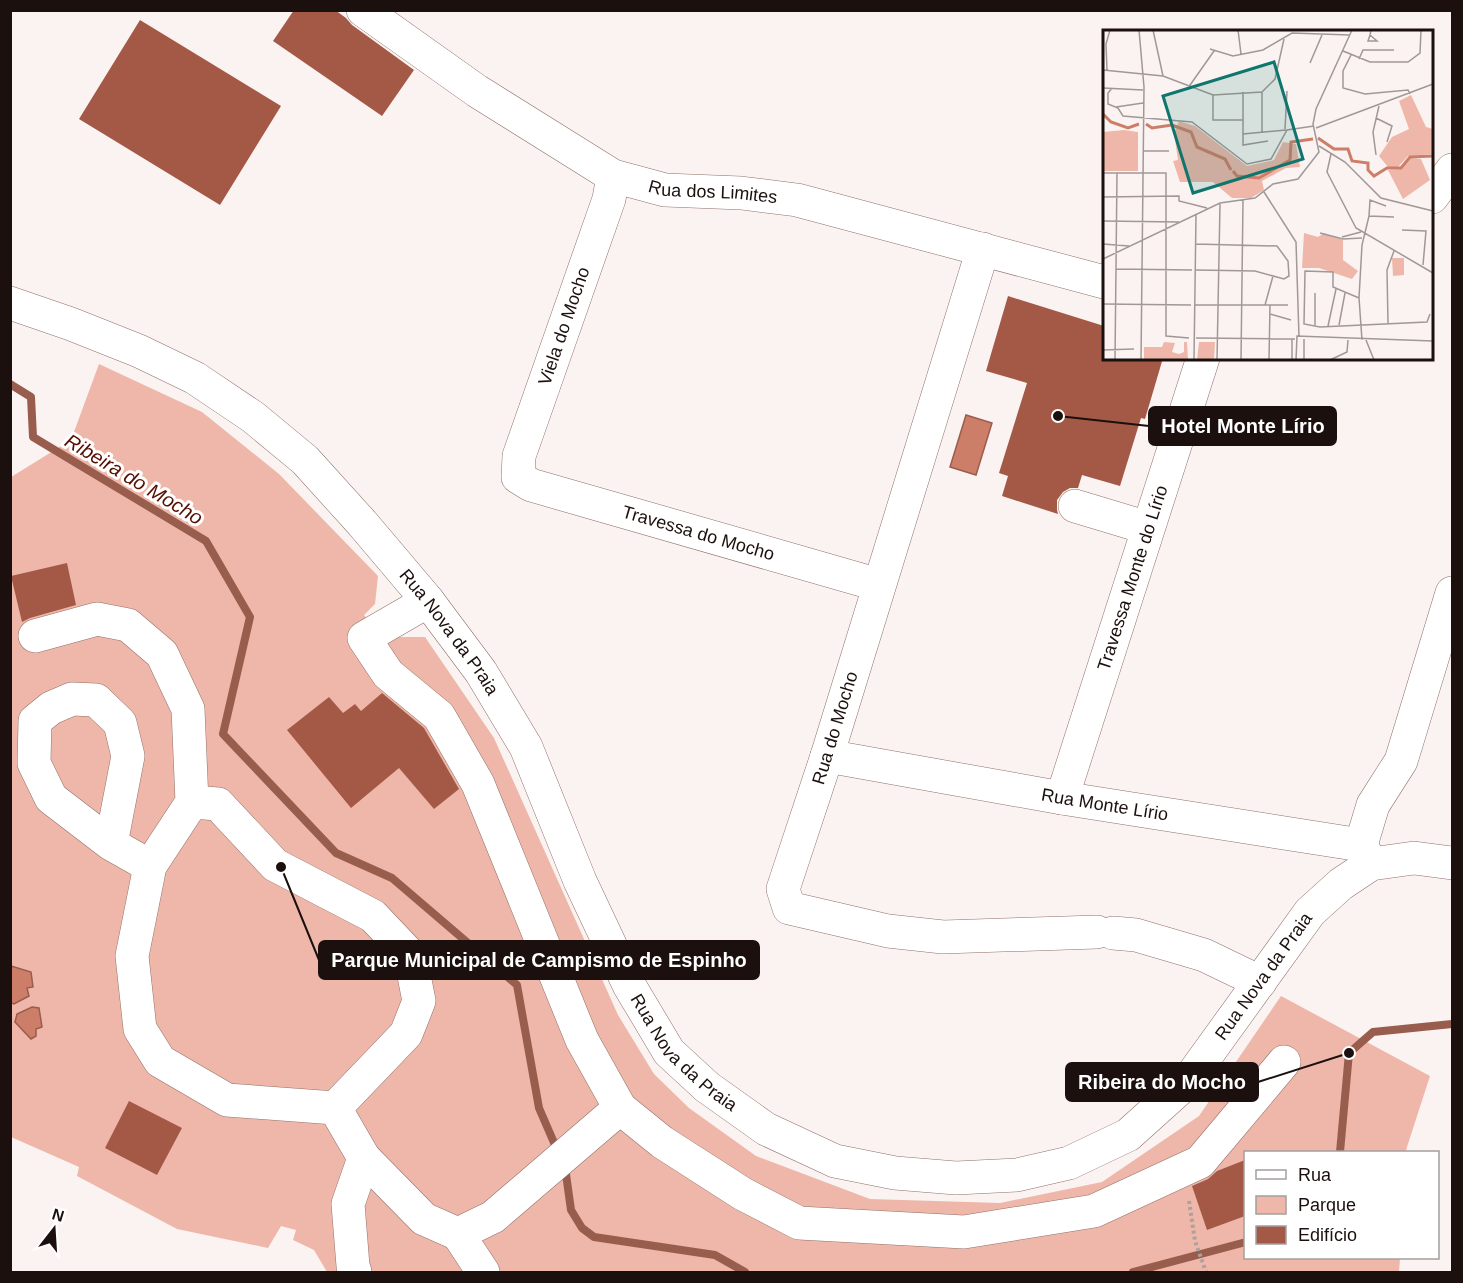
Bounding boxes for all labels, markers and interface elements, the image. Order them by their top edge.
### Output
inset map [1103,30,1433,360]
street label: Rua dos Limites [646,176,778,207]
street label: Viela do Mocho [534,264,594,388]
callout: Hotel Monte Lírio [1149,407,1336,445]
text: Hotel Monte Lírio [1161,415,1325,437]
water label: Ribeira do Mocho [61,429,207,529]
street label: Travessa Monte do Lírio [1093,483,1172,673]
street label: Travessa do Mocho [620,502,777,564]
street label: Rua Nova da Praia [396,565,503,700]
street label: Rua do Mocho [808,669,862,787]
street label: Rua Monte Lírio [1040,784,1170,825]
street label: Rua Nova da Praia [1211,908,1317,1044]
callout: Parque Municipal de Campismo de Espinho [319,941,759,979]
text: Parque Municipal de Campismo de Espinho [331,949,747,971]
street label: Rua Nova da Praia [627,990,742,1116]
callout: Ribeira do Mocho [1066,1063,1258,1101]
text: Ribeira do Mocho [1078,1071,1246,1093]
legend [1244,1151,1439,1259]
text: Rua [1298,1165,1332,1185]
text: Parque [1298,1195,1356,1215]
north arrow [24,1199,84,1259]
text: N [50,1205,66,1225]
text: Edifício [1298,1225,1357,1245]

